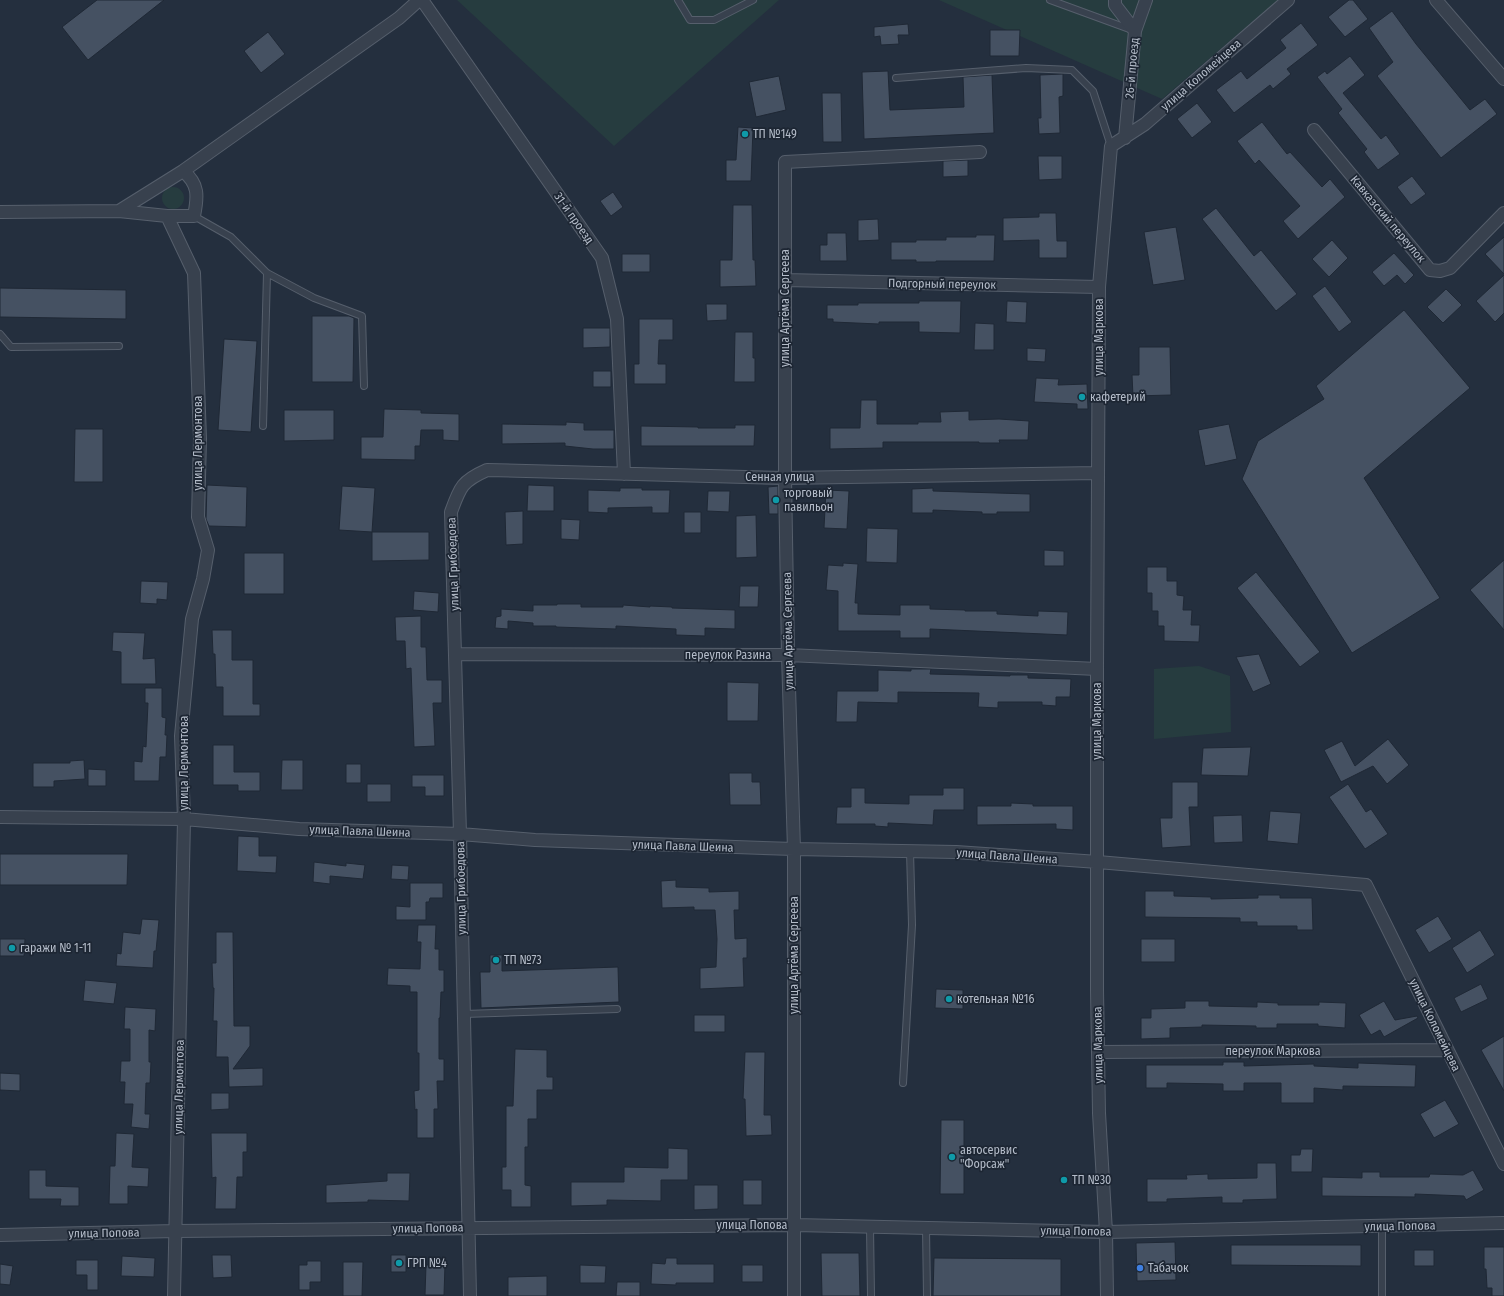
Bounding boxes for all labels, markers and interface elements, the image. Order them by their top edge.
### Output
street label: улица Коломейцева [1158,36,1244,114]
street label: 26-й проезд [1122,37,1142,99]
place label: ТП №149 [753,127,797,141]
marker: ТП №149 [740,129,750,139]
street label: Кавказский переулок [1348,173,1429,266]
street label: 31-й проезд [551,190,597,246]
street label: улица Артёма Сергеева [778,249,792,367]
street label: Подгорный переулок [888,276,996,292]
street label: улица Маркова [1092,298,1106,376]
place label: кафетерий [1090,390,1146,404]
marker: кафетерий [1077,392,1087,402]
street label: улица Лермонтова [191,395,205,490]
street label: Сенная улица [745,470,815,484]
place label: торговый павильон [784,486,833,514]
marker: торговый павильон [771,495,781,505]
street label: улица Грибоедова [444,517,462,611]
street label: улица Артёма Сергеева [780,572,796,690]
street label: переулок Разина [685,648,771,662]
street label: улица Маркова [1090,682,1104,760]
street label: улица Лермонтова [177,715,191,810]
street label: улица Павла Шеина [309,822,411,840]
street label: улица Павла Шеина [632,837,734,855]
street label: улица Грибоедова [453,841,469,935]
street label: улица Павла Шеина [956,845,1058,867]
street label: улица Артёма Сергеева [787,896,801,1014]
place label: гаражи № 1-11 [20,941,92,955]
marker: гаражи № 1-11 [7,943,17,953]
place label: ТП №73 [504,953,542,967]
marker: ТП №73 [491,955,501,965]
street label: улица Коломейцева [1406,976,1464,1074]
place label: котельная №16 [957,992,1034,1006]
marker: котельная №16 [944,994,954,1004]
street label: улица Маркова [1090,1006,1106,1084]
street label: улица Лермонтова [171,1039,187,1135]
street label: переулок Маркова [1225,1044,1321,1058]
place label: автосервис "Форсаж" [960,1143,1017,1171]
marker: автосервис "Форсаж" [947,1152,957,1162]
place label: ТП №30 [1072,1173,1111,1187]
marker: ТП №30 [1059,1175,1069,1185]
street label: улица Попова [717,1218,788,1232]
street label: улица Попова [1364,1218,1436,1234]
street label: улица Попова [392,1220,464,1236]
street label: улица Попова [1040,1223,1112,1239]
street label: улица Попова [68,1225,140,1241]
place label: ГРП №4 [407,1256,447,1270]
marker: ГРП №4 [394,1258,404,1268]
place label: Табачок [1148,1261,1189,1275]
marker: Табачок [1135,1263,1145,1273]

